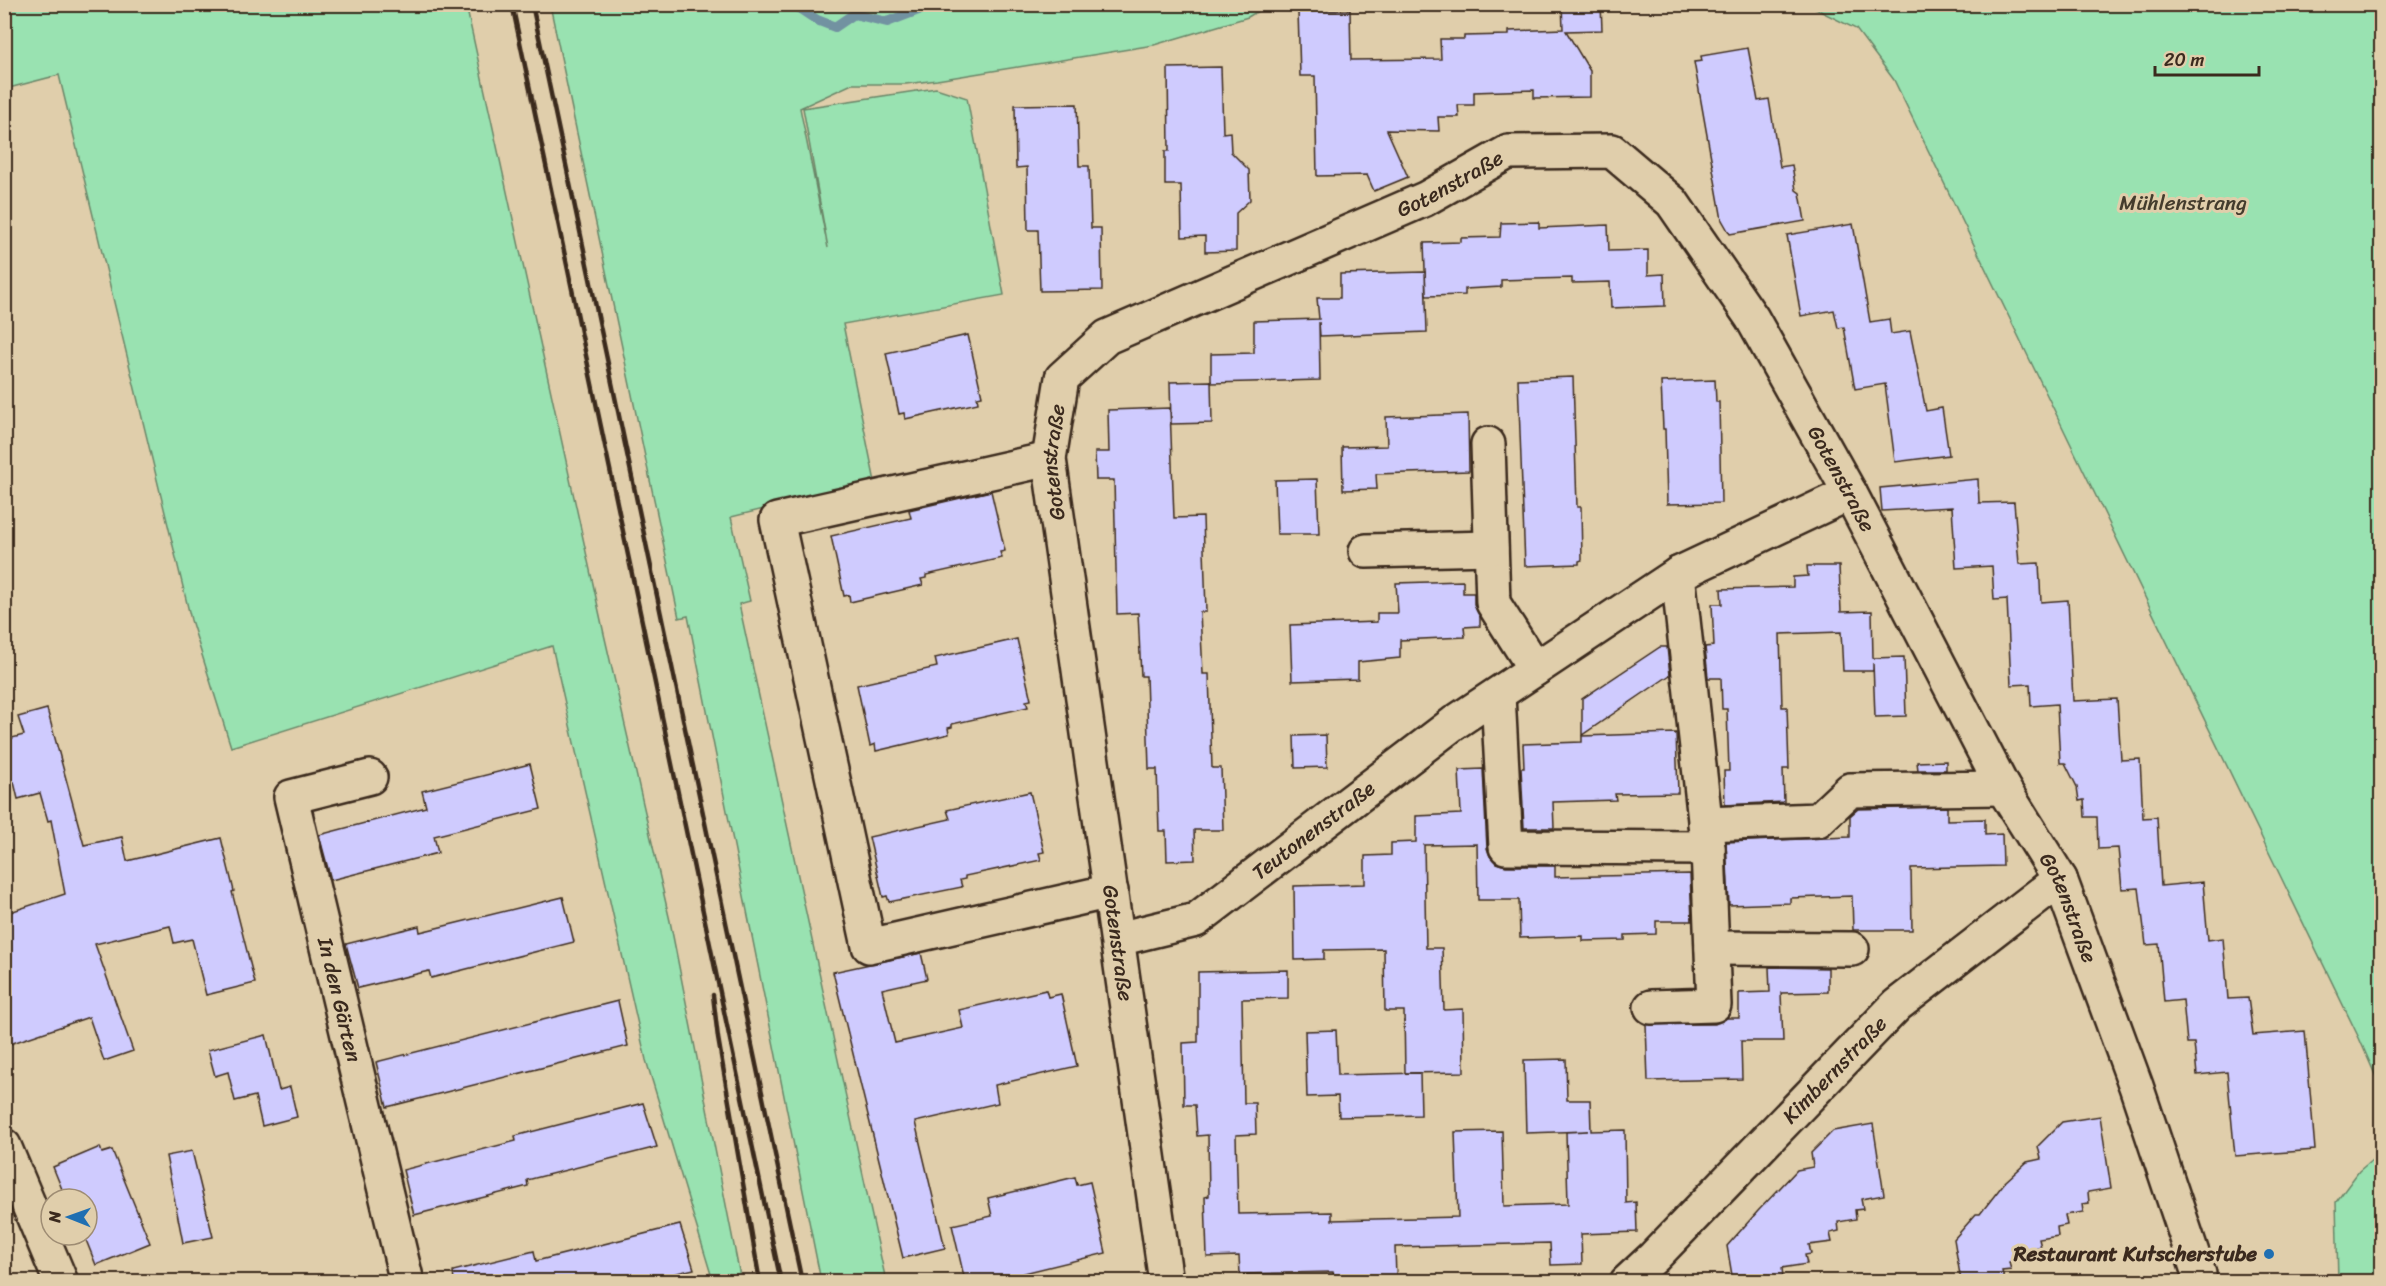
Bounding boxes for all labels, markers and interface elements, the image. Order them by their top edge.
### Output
scale bar [2155,39,2258,77]
text: 20 m [2164,44,2204,76]
street label: Gotenstraße [1390,139,1511,228]
park label: Mühlenstrang [2119,184,2247,222]
street label: Gotenstraße [1030,401,1077,523]
street label: Gotenstraße [1797,418,1886,539]
street label: Teutonenstraße [1243,770,1384,890]
street label: Gotenstraße [2029,844,2108,969]
street label: Gotenstraße [1091,882,1145,1004]
street label: In den Gärten [306,932,373,1066]
street label: Kimbernstraße [1773,1006,1897,1133]
north arrow [39,1187,99,1247]
text: N [40,1210,69,1224]
place label: Restaurant Kutscherstube [2013,1235,2257,1273]
marker: Restaurant Kutscherstube [2262,1247,2276,1261]

